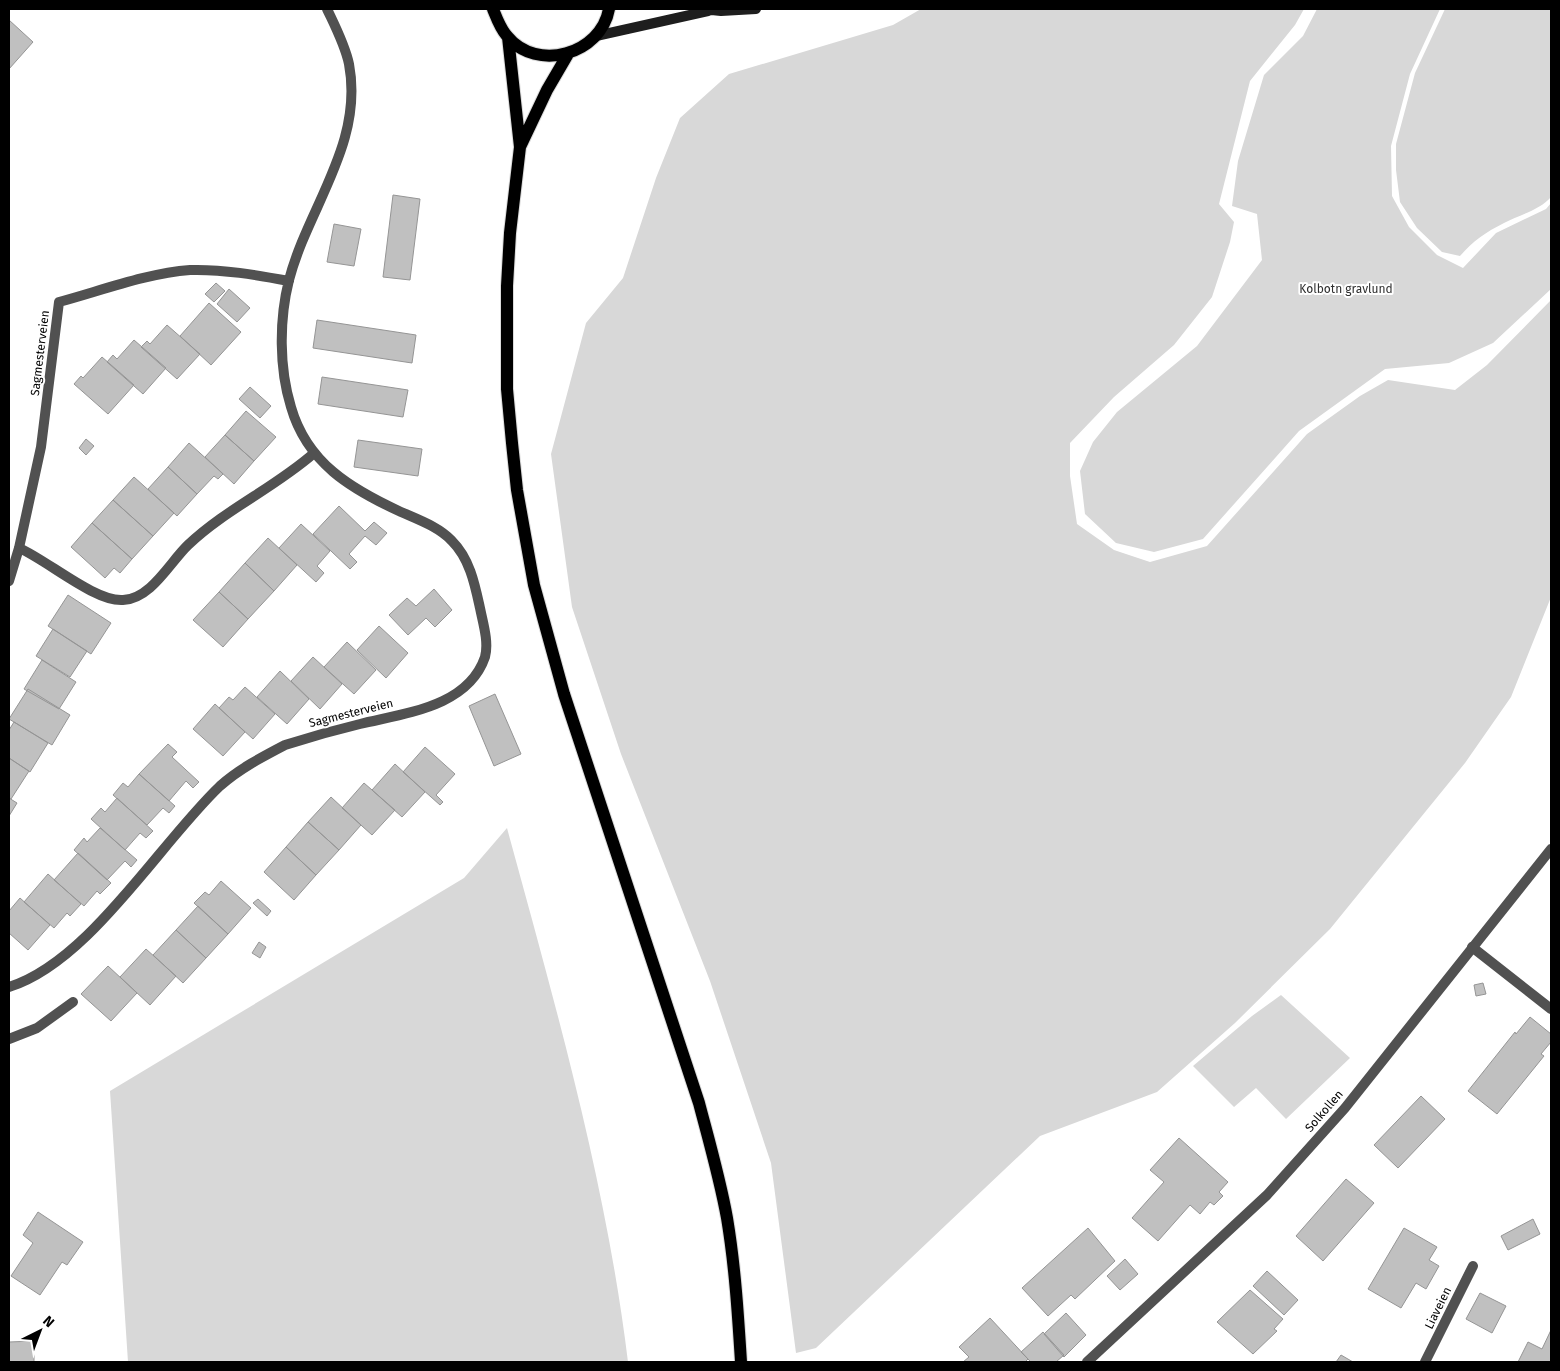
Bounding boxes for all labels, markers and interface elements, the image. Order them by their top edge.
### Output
park label: Kolbotn gravlund [1299,282,1393,296]
street label: Sagmesterveien [28,309,52,397]
street label: Sagmesterveien [307,696,395,730]
street label: Solkollen [1302,1087,1346,1135]
street label: Liaveien [1422,1285,1454,1331]
north arrow [15,1306,65,1356]
text: N [39,1312,58,1331]

